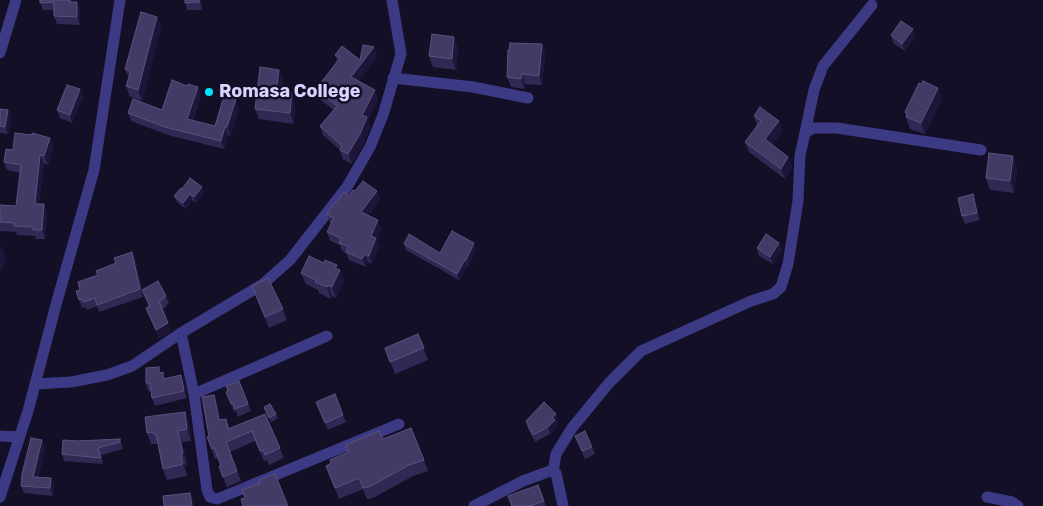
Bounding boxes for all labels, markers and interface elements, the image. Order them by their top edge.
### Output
place label: Romasa College [219,81,361,103]
marker: Romasa College [203,86,215,98]

